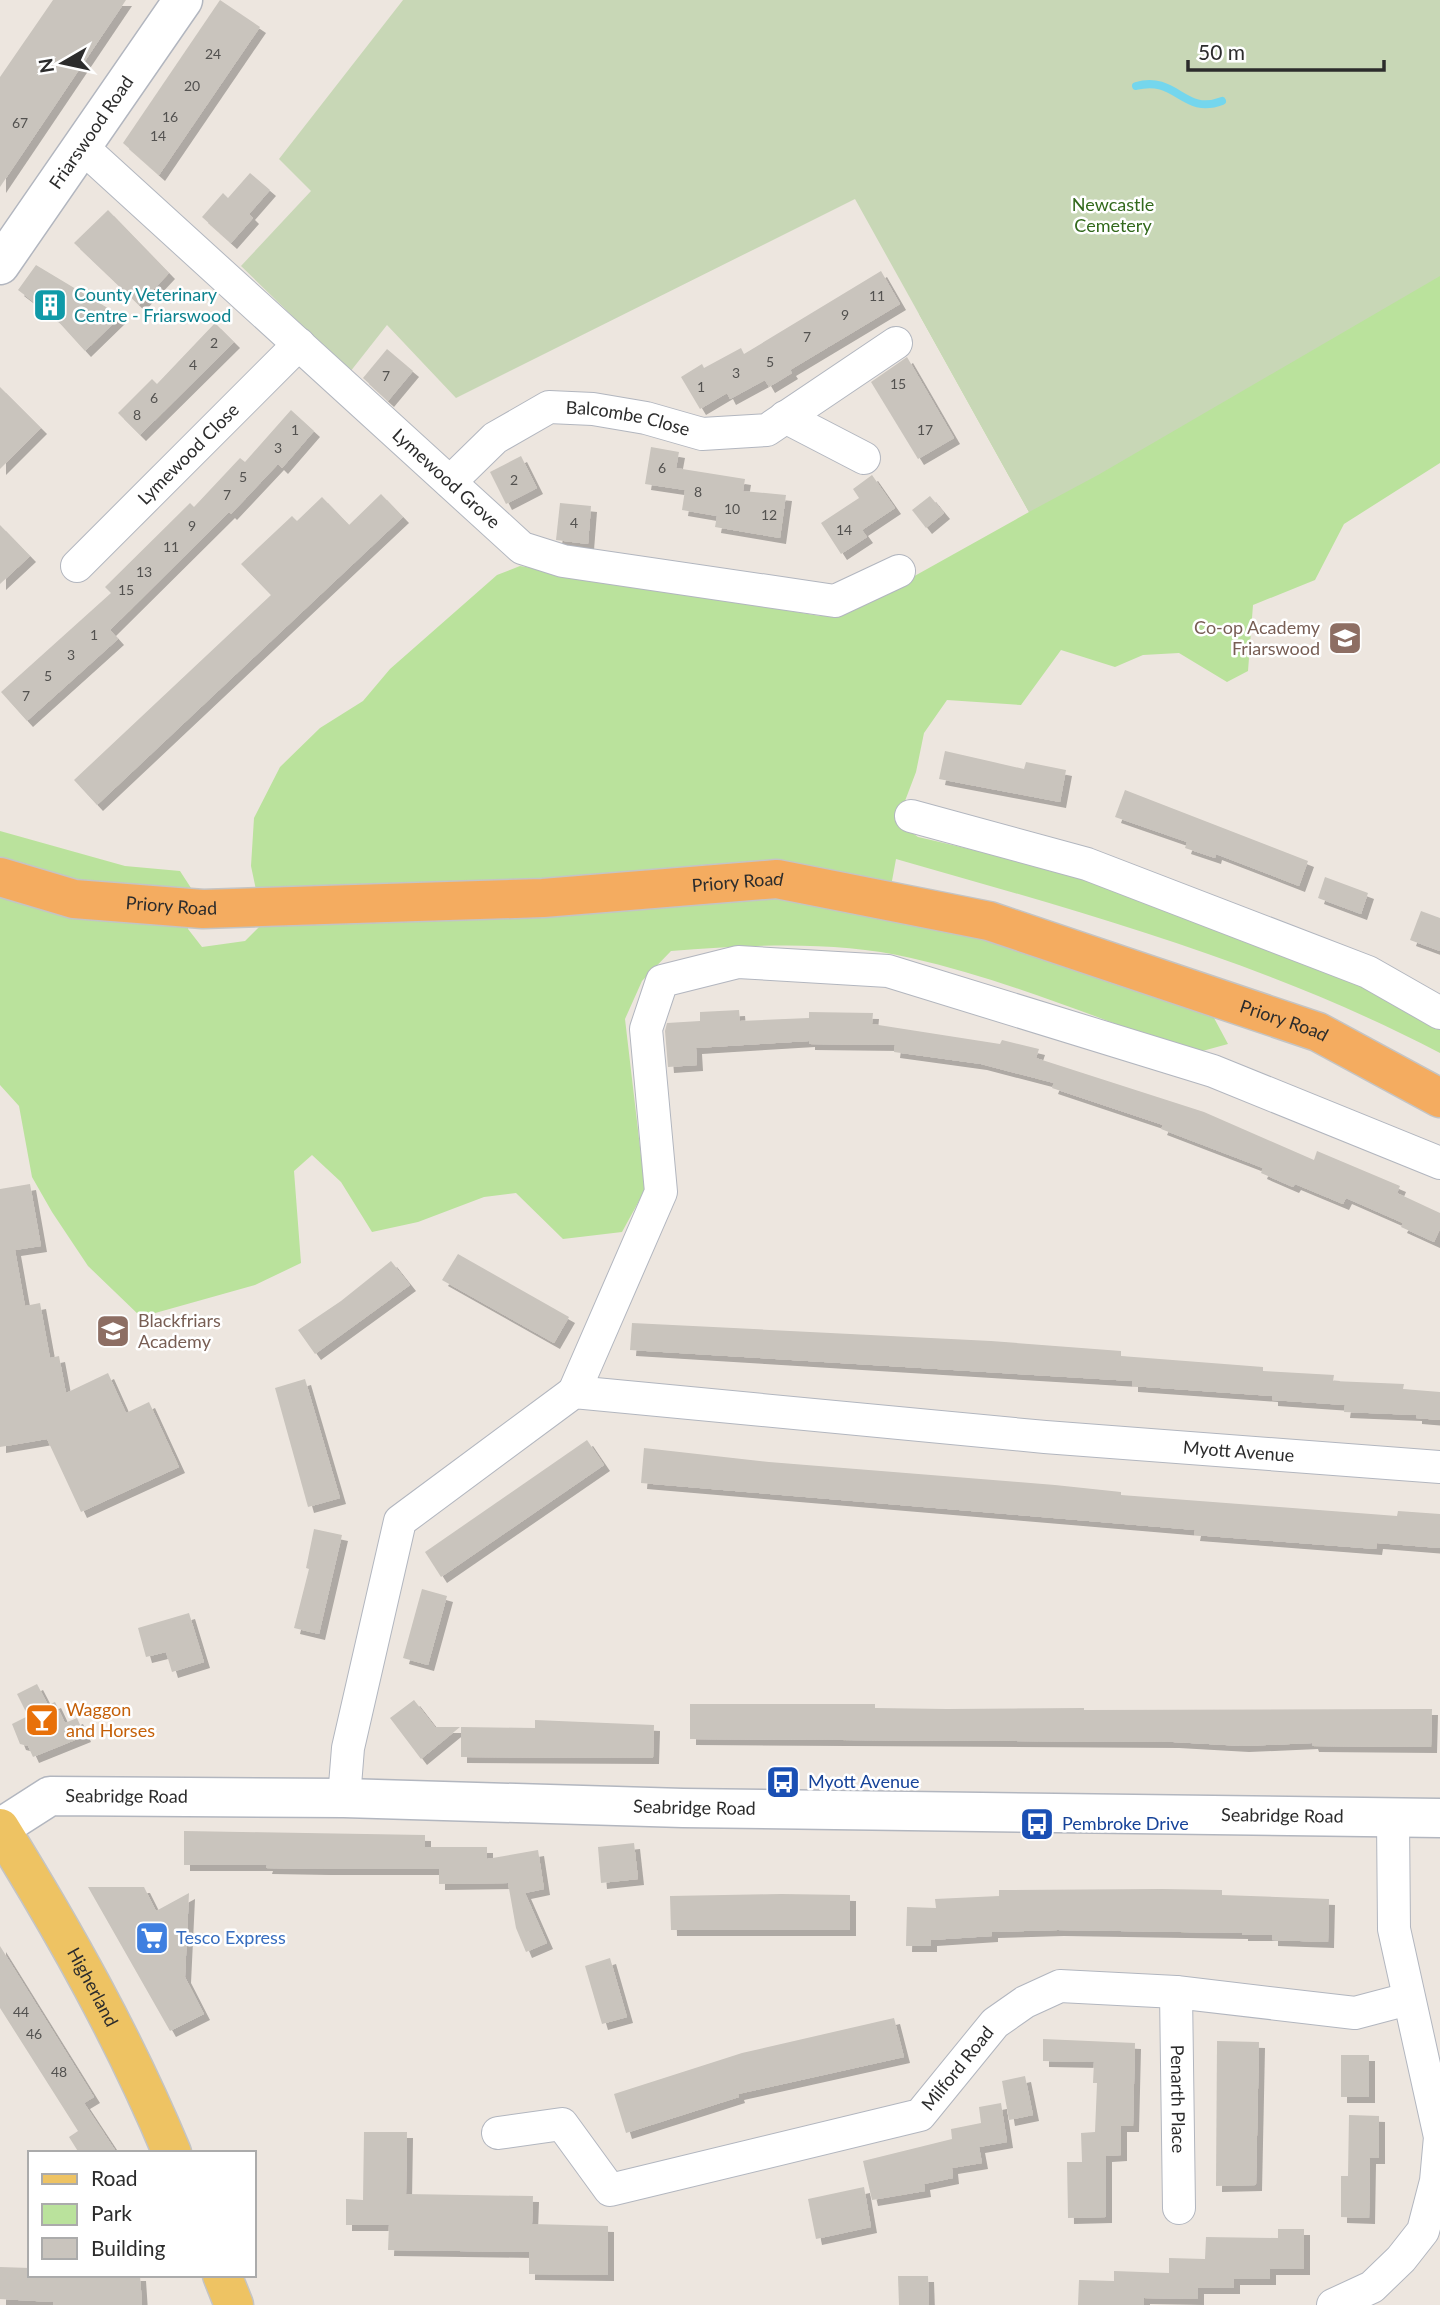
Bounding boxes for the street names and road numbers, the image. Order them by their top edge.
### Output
street label: Friarswood Road [44,71,137,193]
street label: Balcombe Close [565,396,693,440]
street label: Lymewood Close [133,398,243,509]
street label: Lymewood Grove [388,423,505,533]
street label: Priory Road [691,866,786,896]
street label: Priory Road [125,891,218,919]
street label: Priory Road [1237,994,1332,1046]
street label: Myott Avenue [1182,1436,1295,1466]
street label: Seabridge Road [65,1784,188,1807]
street label: Seabridge Road [633,1795,756,1819]
street label: Seabridge Road [1221,1803,1344,1827]
street label: Higherland [63,1943,123,2030]
street label: Milford Road [916,2021,998,2115]
street label: Penarth Place [1167,2045,1190,2153]

